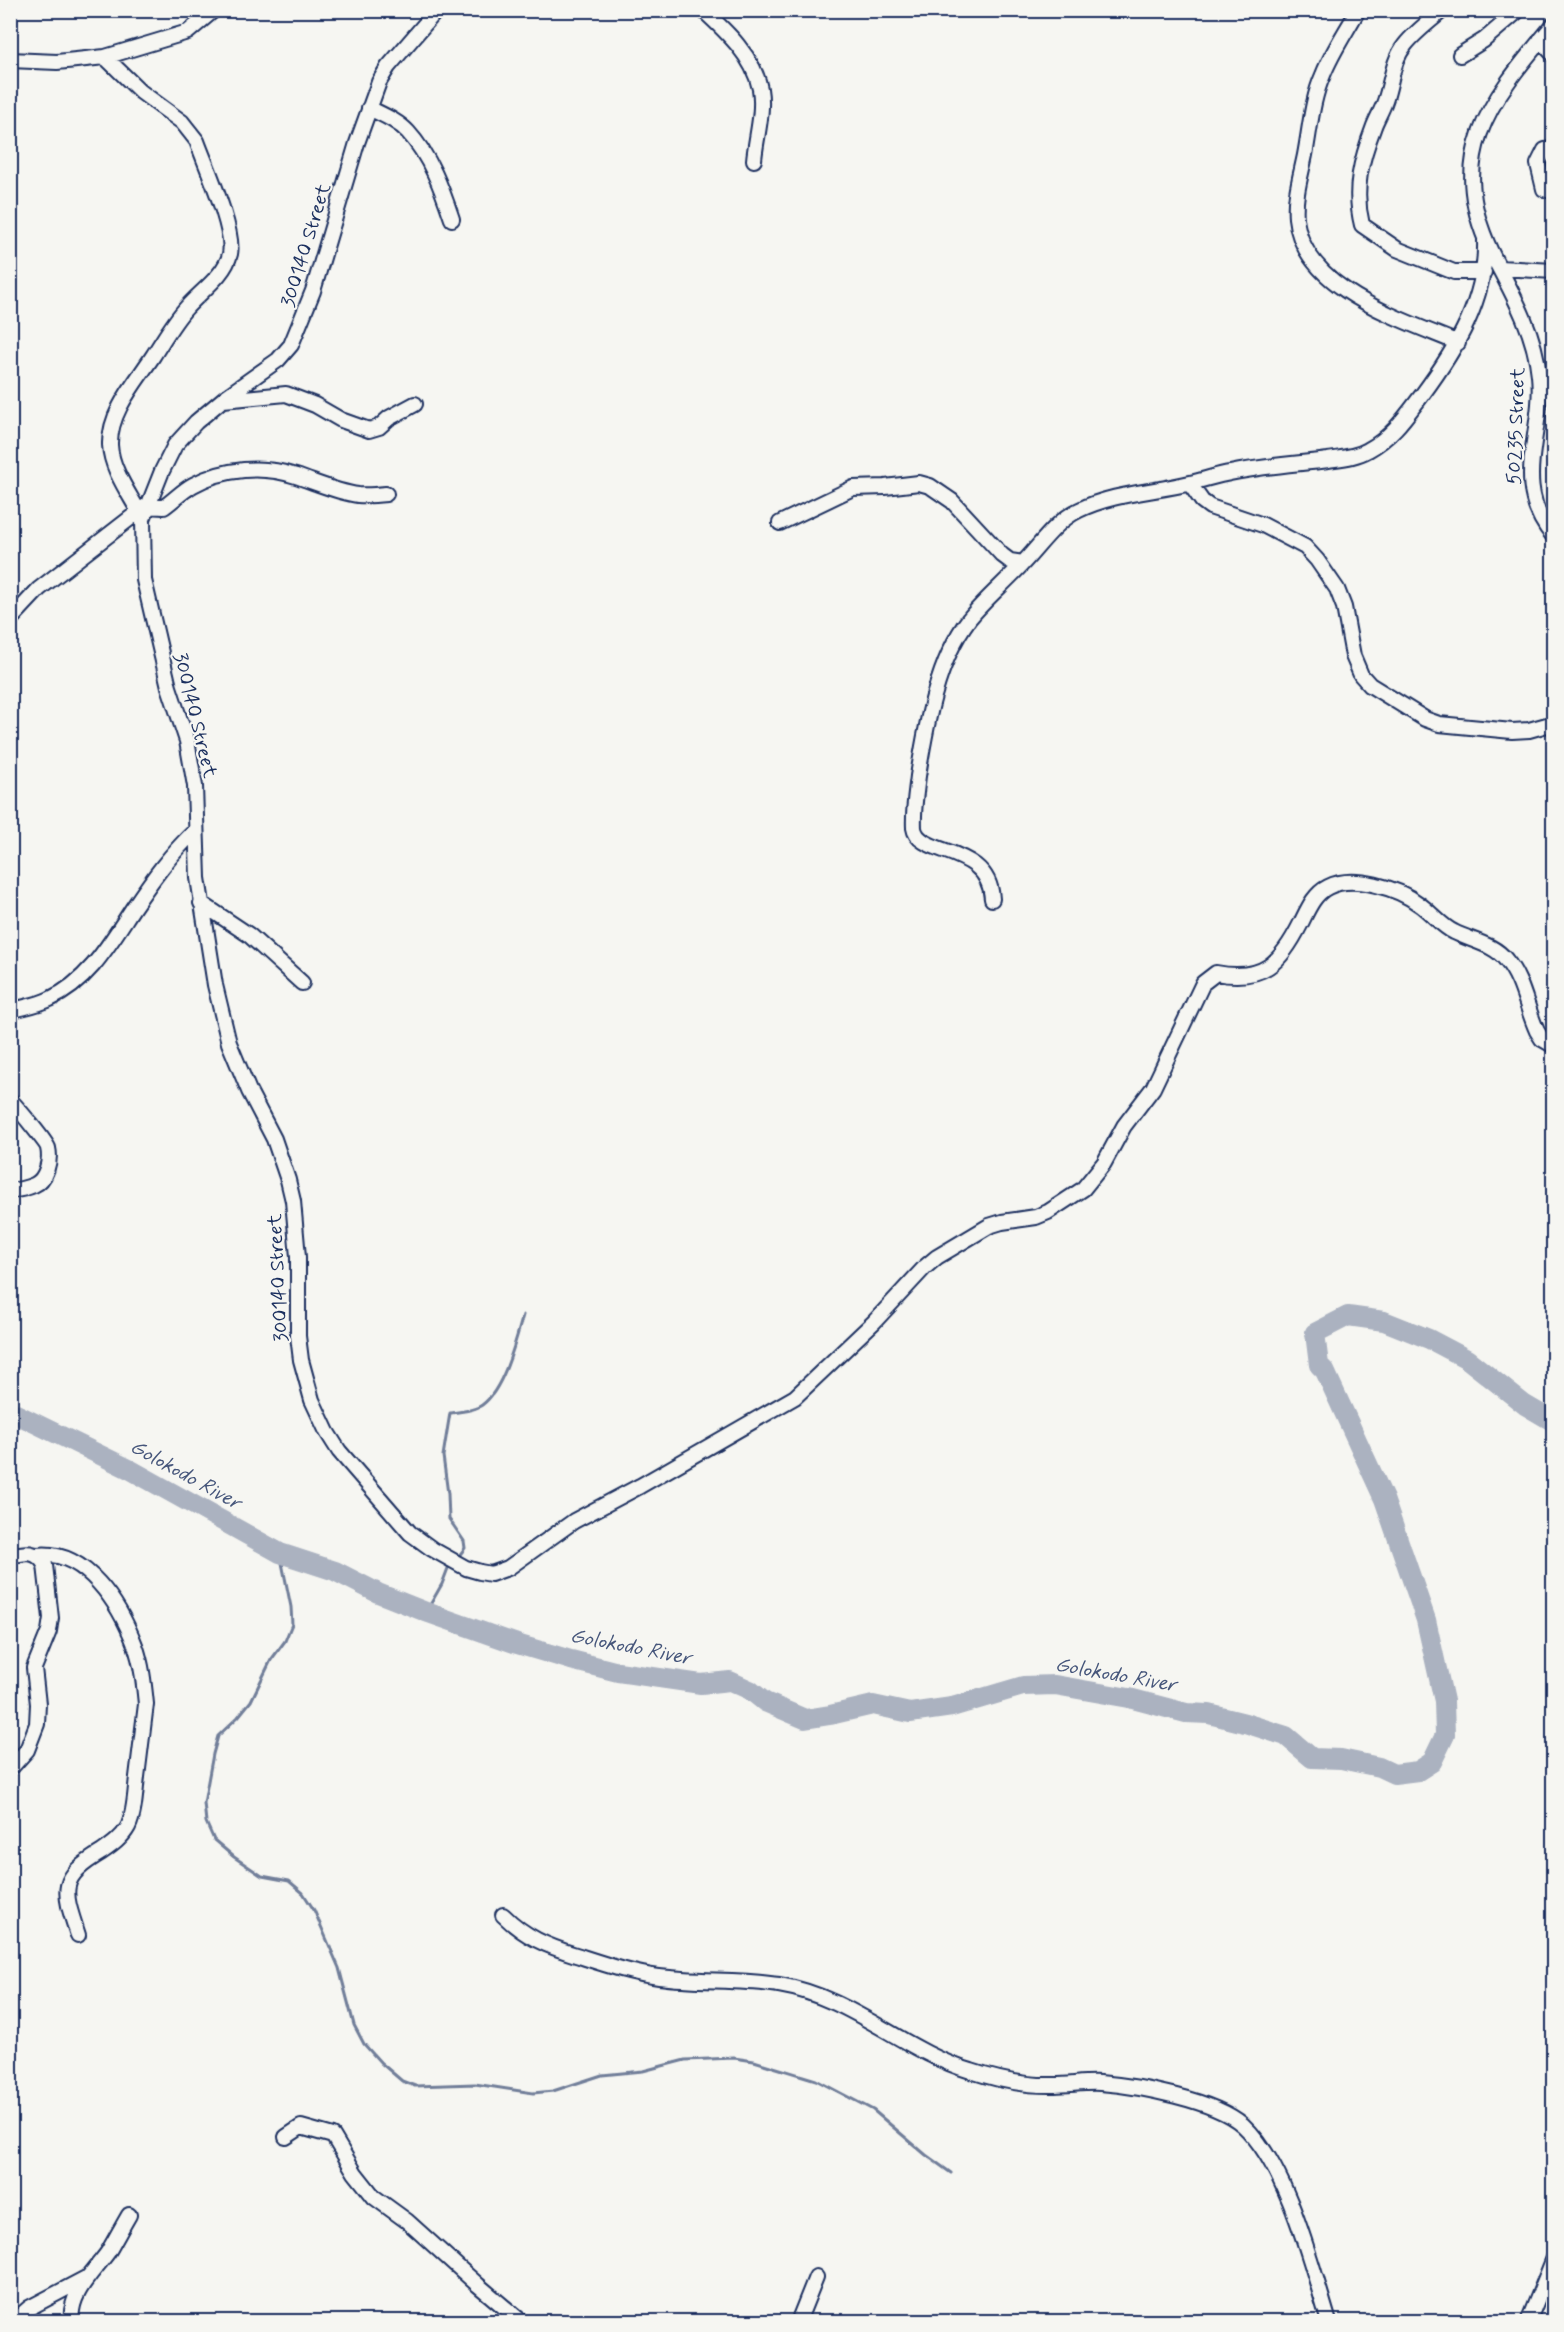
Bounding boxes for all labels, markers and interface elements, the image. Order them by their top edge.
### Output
street label: 300140 Street [275,180,338,311]
street label: 50235 Street [1501,367,1532,485]
street label: 300140 Street [166,650,223,781]
street label: 300140 Street [262,1213,295,1343]
water label: Golokodo River [125,1433,248,1518]
water label: Golokodo River [568,1622,696,1673]
water label: Golokodo River [1053,1651,1181,1700]

